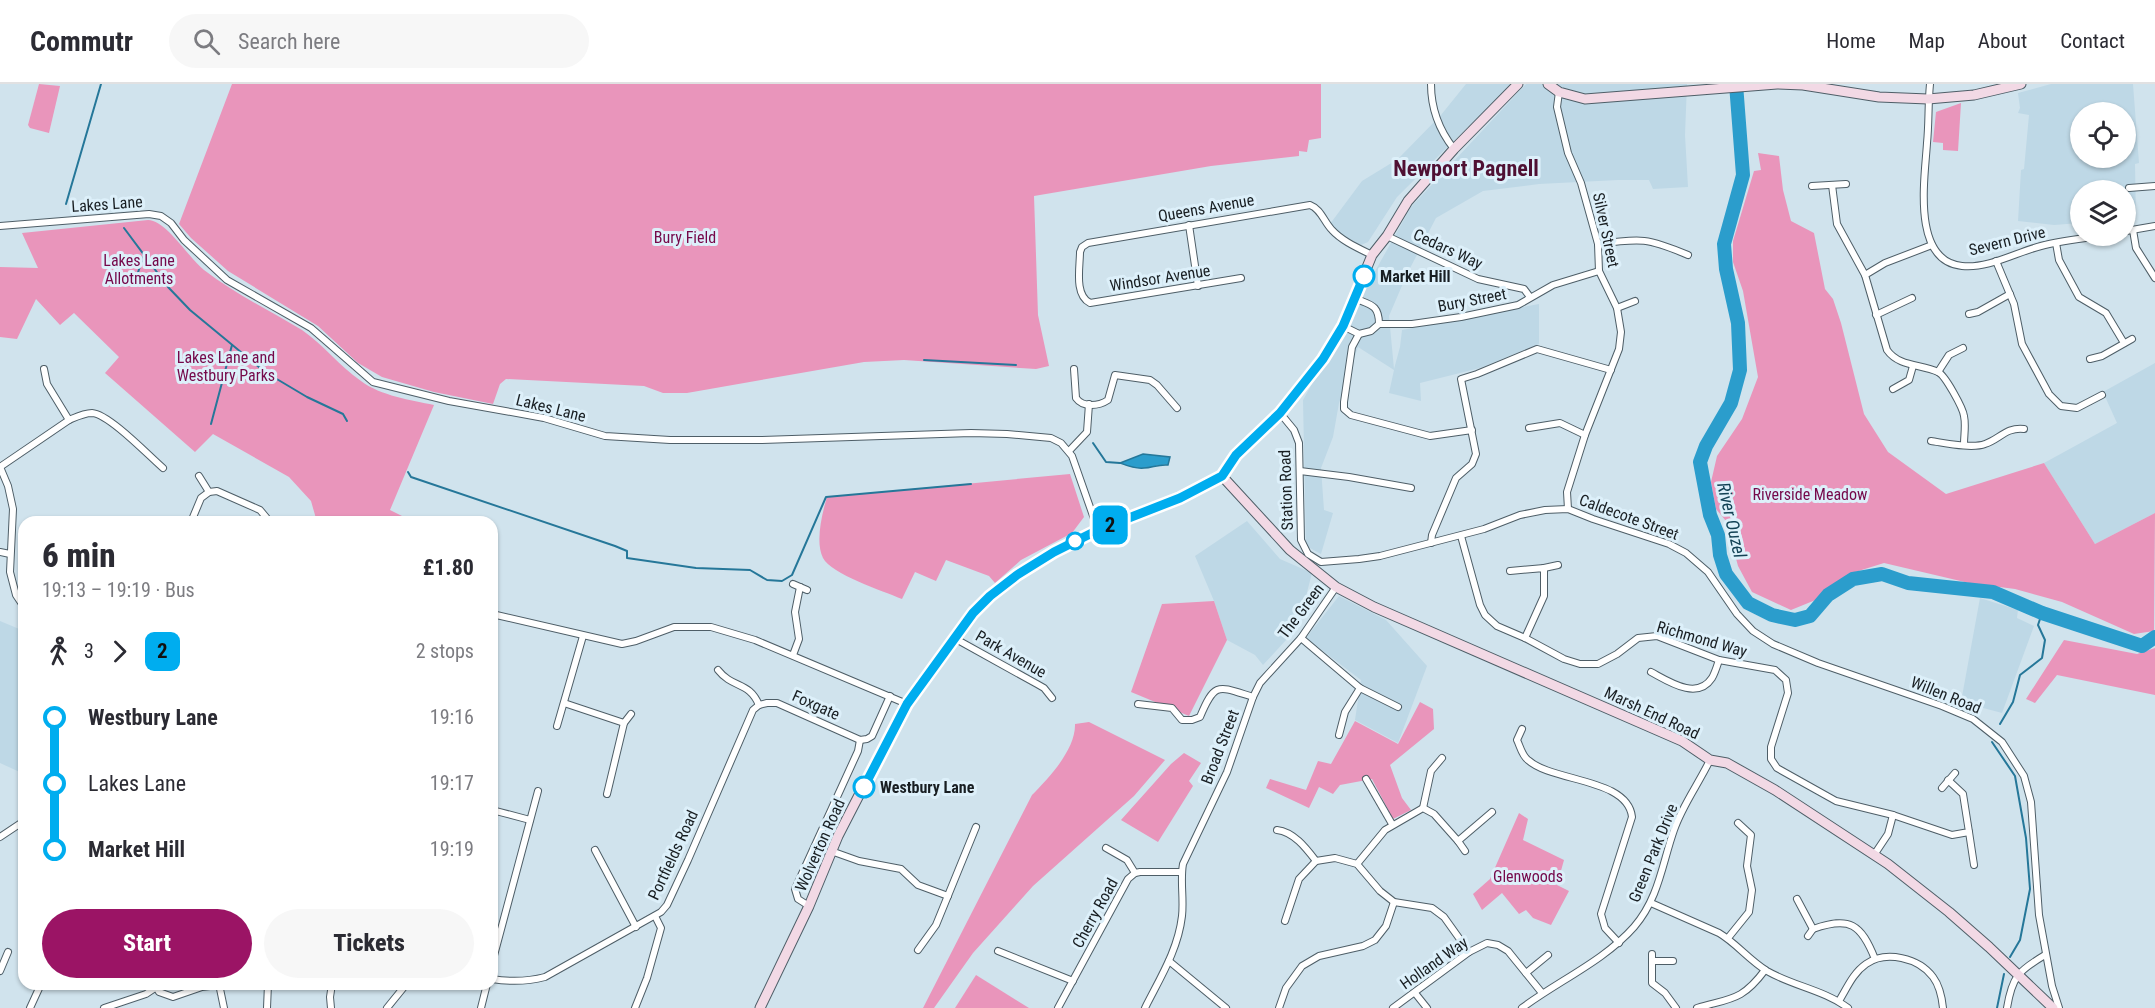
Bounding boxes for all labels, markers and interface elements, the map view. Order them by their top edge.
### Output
search box [169,14,589,68]
text: Commutr [30,25,133,58]
icon: search [190,25,223,58]
text: Search here [238,29,340,54]
text: Home [1826,29,1876,53]
text: Map [1909,29,1945,53]
text: About [1978,29,2027,53]
text: Contact [2060,29,2125,53]
map controls [2070,102,2136,246]
button: locate [2070,102,2136,168]
district label: Newport Pagnell [1393,156,1539,181]
button: layers [2070,180,2136,246]
street label: Queens Avenue [1157,190,1255,226]
street label: Silver Street [1589,191,1623,269]
street label: Lakes Lane [71,192,143,216]
street label: Severn Drive [1967,222,2047,260]
street label: Cedars Way [1410,225,1486,273]
park label: Bury Field [654,228,716,247]
park label: Lakes Lane Allotments [103,251,175,288]
street label: Windsor Avenue [1108,261,1212,295]
marker: Market Hill [1353,265,1375,287]
place label: Market Hill [1380,267,1451,286]
street label: Bury Street [1436,284,1508,316]
park label: Lakes Lane and Westbury Parks [177,348,275,385]
street label: Lakes Lane [514,390,588,426]
street label: Station Road [1275,449,1297,531]
water label: River Ouzel [1713,480,1751,561]
park label: Riverside Meadow [1753,485,1867,504]
street label: Caldecote Street [1577,490,1682,544]
line badge: 2 [1090,506,1130,544]
text: 2 [1105,513,1115,537]
unlabelled marker [1066,532,1084,550]
text: 6 min [42,536,116,575]
text: £1.80 [423,555,474,580]
text: 19:13 – 19:19 · Bus [42,578,195,602]
street label: The Green [1274,580,1328,642]
street label: Richmond Way [1655,617,1750,661]
street label: Park Avenue [972,626,1050,682]
icon: walk [42,635,75,668]
icon: forward [103,635,136,668]
text: 3 [84,639,94,663]
text: 2 [157,639,168,663]
text: 2 stops [416,639,474,663]
street label: Willen Road [1908,672,1984,718]
street label: Marsh End Road [1601,683,1703,743]
street label: Foxgate [789,686,843,724]
text: Westbury Lane [88,705,218,730]
text: 19:16 [430,705,474,729]
street label: Broad Street [1197,707,1243,787]
text: Lakes Lane [88,771,186,796]
text: 19:17 [430,771,474,795]
marker: Westbury Lane [853,776,875,798]
place label: Westbury Lane [880,778,975,797]
street label: Wolverton Road [791,796,849,894]
street label: Green Park Drive [1625,801,1681,905]
street label: Portfields Road [644,807,702,903]
text: Market Hill [88,837,185,862]
text: 19:19 [430,837,474,861]
park label: Glenwoods [1493,867,1563,886]
street label: Cherry Road [1068,875,1122,951]
button: Start [42,909,252,978]
button: Tickets [264,909,474,978]
street label: Holland Way [1396,933,1472,993]

